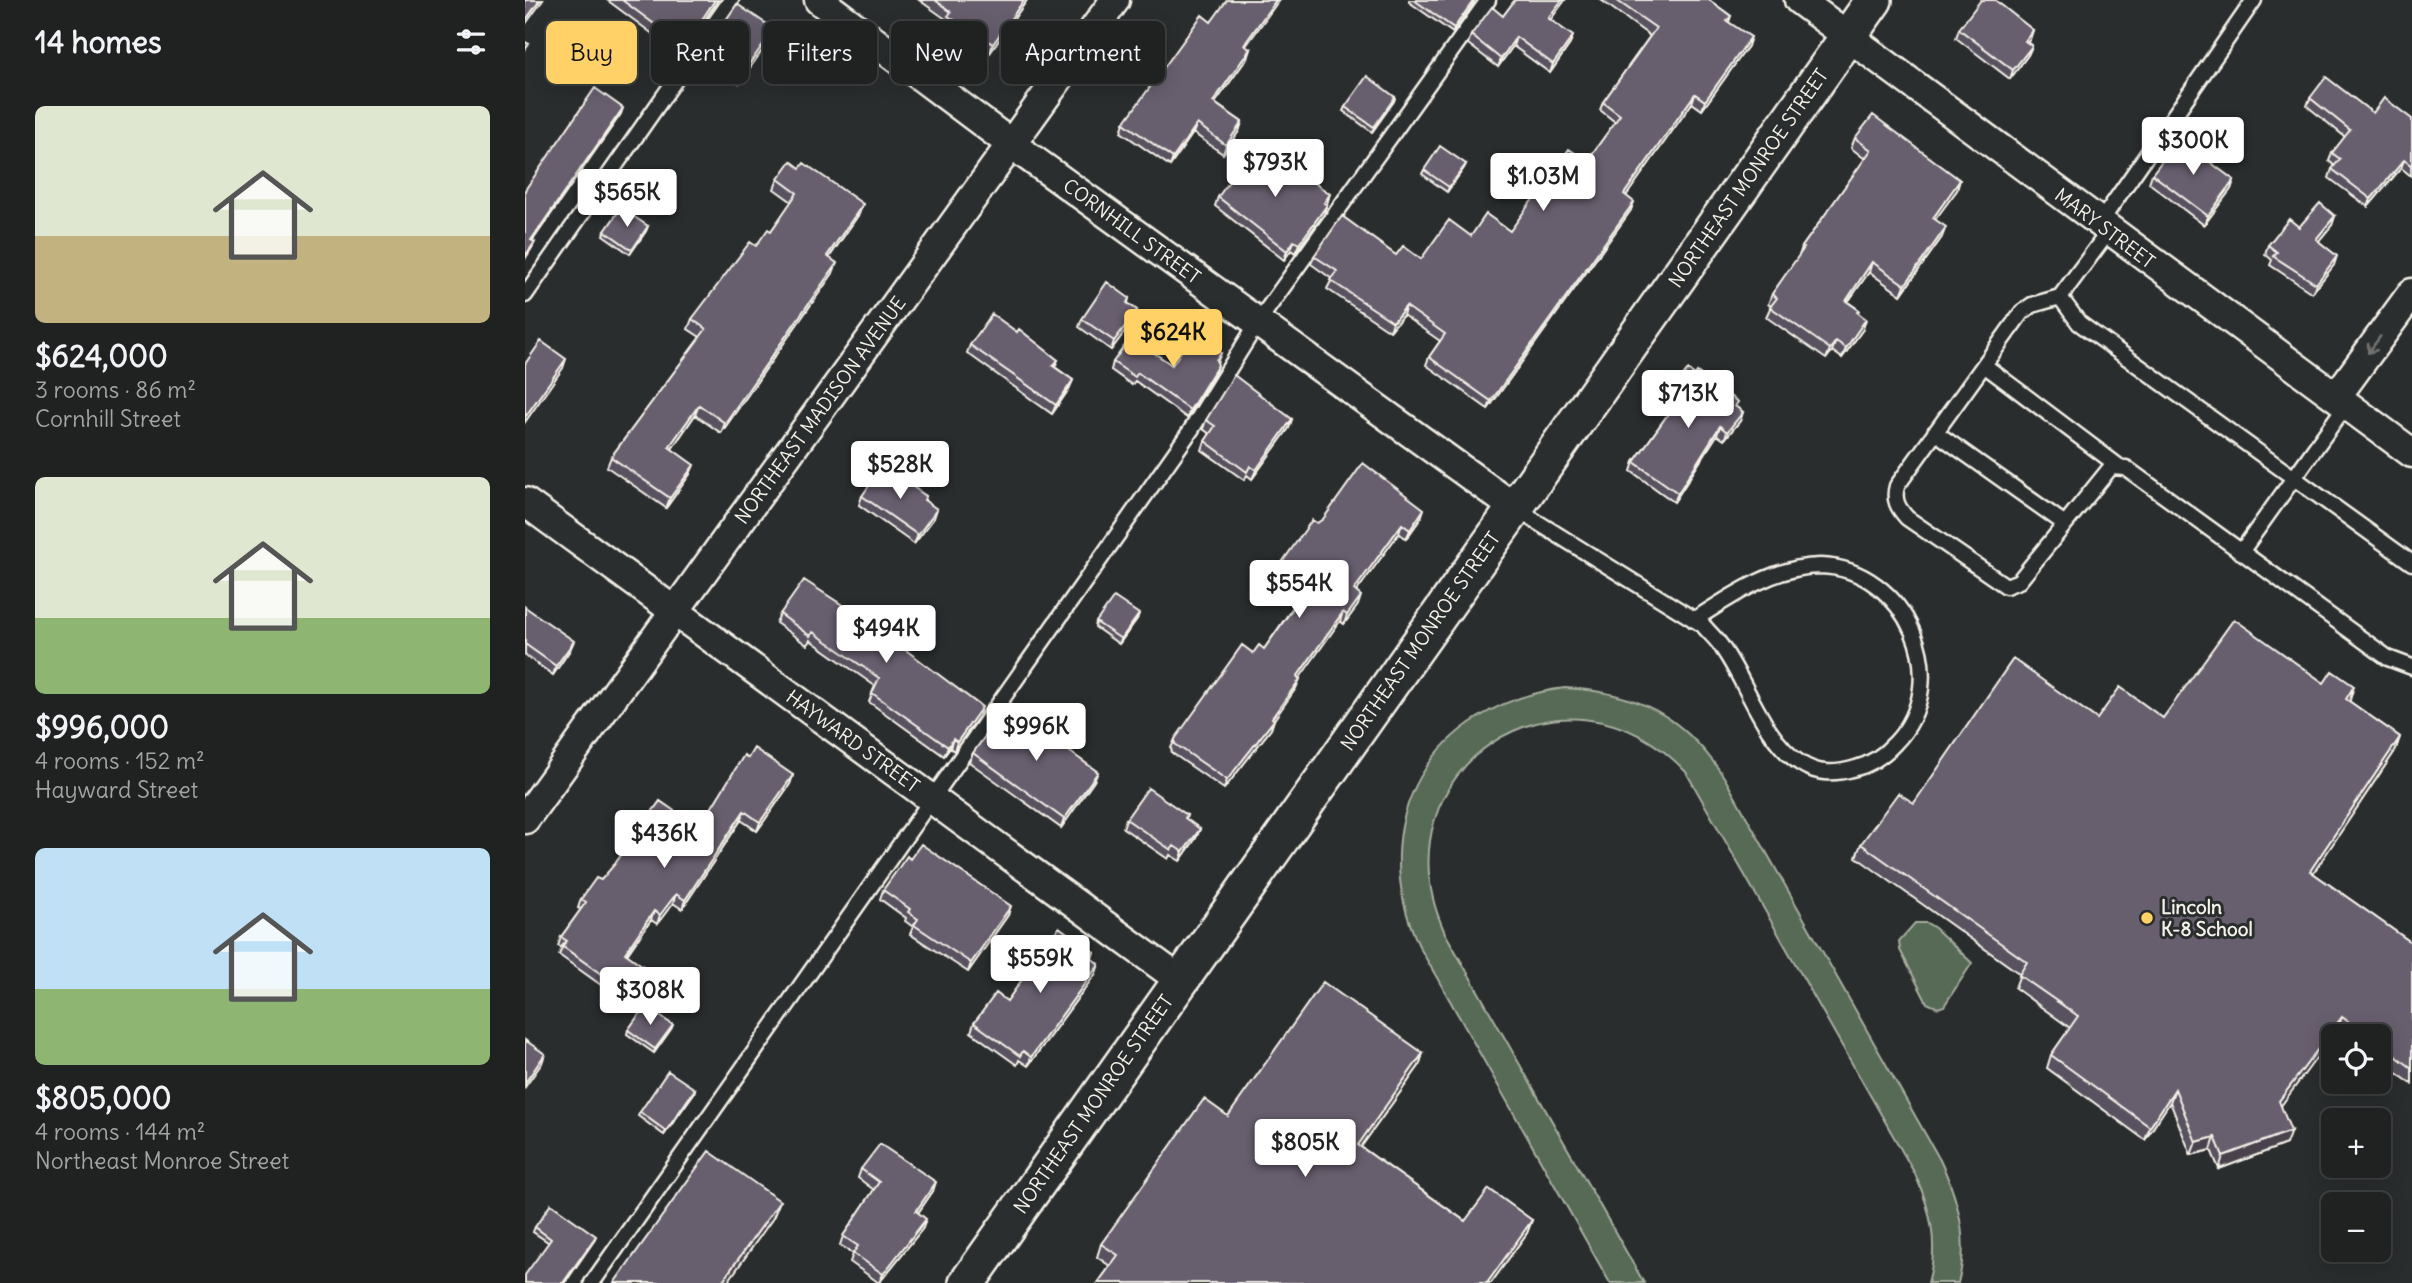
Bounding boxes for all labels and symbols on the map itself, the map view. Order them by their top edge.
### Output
street label: NORTHEAST MONROE STREET [1663,64,1833,292]
pin: $300K [2144,118,2242,177]
pin: $793K [1226,140,1324,199]
pin: $1.03M [1486,154,1600,213]
pin: $565K [578,170,676,229]
street label: CORNHILL STREET [1059,173,1205,289]
street label: MARY STREET [2050,183,2160,274]
street label: NORTHEAST MADISON AVENUE [729,292,911,528]
pin: $624K [1124,310,1222,369]
one-way arrow [2367,335,2381,354]
pin: $713K [1639,370,1737,430]
pin: $528K [851,442,949,501]
street label: NORTHEAST MONROE STREET [1335,527,1505,755]
pin: $554K [1250,560,1348,620]
pin: $494K [837,606,935,665]
street label: HAYWARD STREET [781,684,925,798]
pin: $996K [987,704,1085,763]
pin: $436K [615,810,713,870]
place label: Lincoln K-8 School [2161,895,2253,941]
marker: Lincoln K-8 School [2139,910,2155,926]
pin: $559K [991,936,1089,995]
pin: $308K [601,968,699,1027]
street label: NORTHEAST MONROE STREET [1008,990,1178,1218]
pin: $805K [1256,1120,1354,1179]

